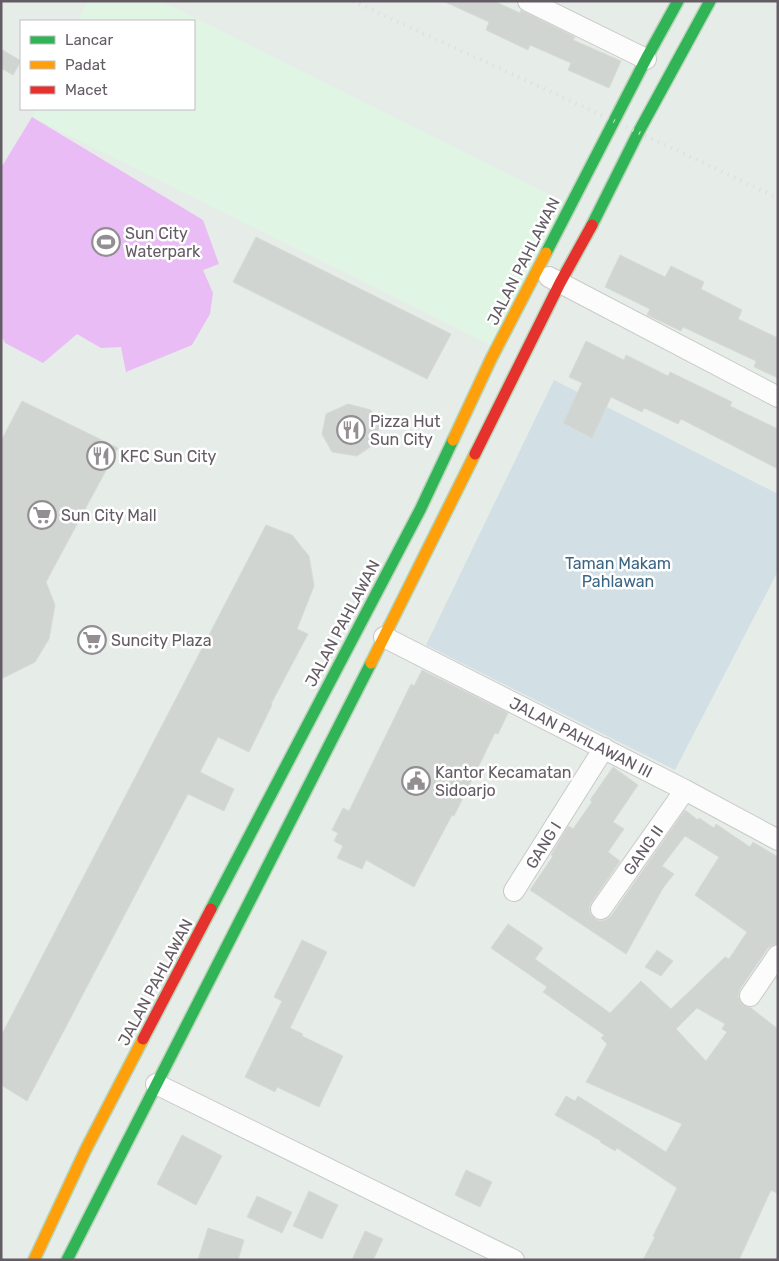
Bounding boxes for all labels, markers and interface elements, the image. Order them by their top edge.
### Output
legend [20,20,195,110]
text: Lancar [65,31,113,49]
text: Padat [65,56,106,74]
text: Macet [65,81,108,99]
street label: JALAN PAHLAWAN [483,194,564,328]
place label: Sun City Waterpark [125,224,201,261]
sports icon: Sun City Waterpark [91,227,121,257]
place label: Pizza Hut Sun City [370,412,441,449]
restaurant icon: Pizza Hut Sun City [336,415,366,445]
restaurant icon: KFC Sun City [86,441,116,471]
place label: KFC Sun City [120,447,216,466]
supermarket icon: Sun City Mall [27,500,57,530]
place label: Sun City Mall [61,506,157,525]
park label: Taman Makam Pahlawan [565,554,671,591]
street label: JALAN PAHLAWAN [301,557,384,690]
supermarket icon: Suncity Plaza [77,625,107,655]
place label: Suncity Plaza [111,631,212,650]
street label: JALAN PAHLAWAN III [506,693,655,782]
place label: Kantor Kecamatan Sidoarjo [435,763,572,800]
public building icon: Kantor Kecamatan Sidoarjo [401,766,431,796]
street label: GANG I [522,818,565,872]
street label: GANG II [620,822,667,879]
street label: JALAN PAHLAWAN [114,916,197,1049]

